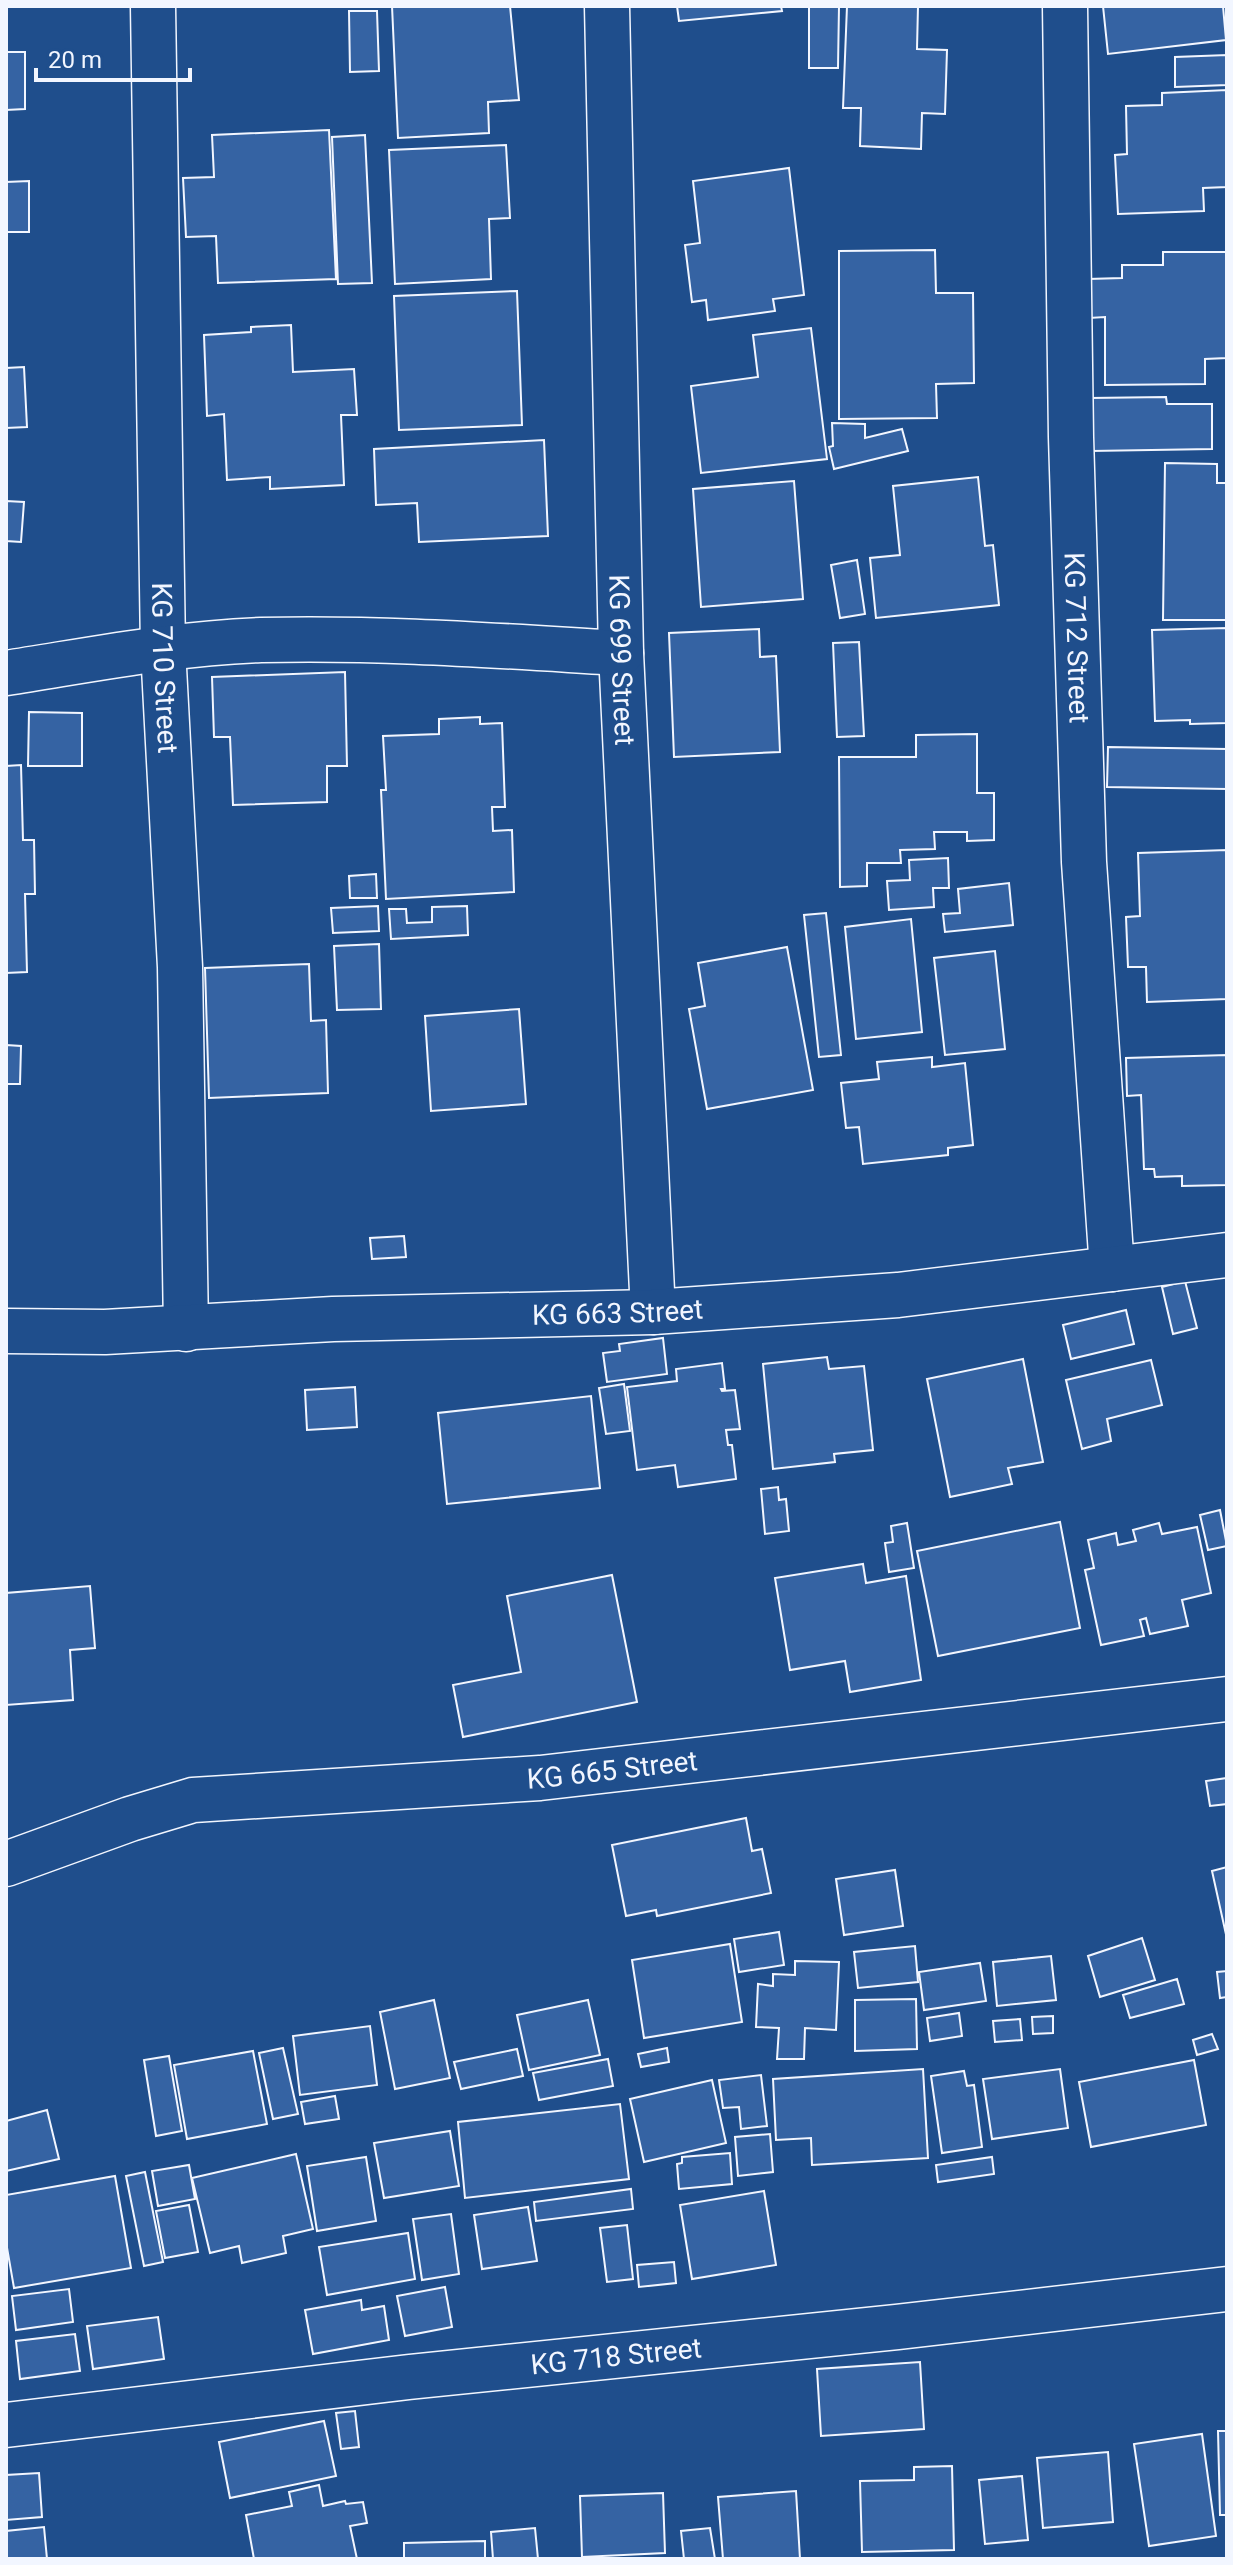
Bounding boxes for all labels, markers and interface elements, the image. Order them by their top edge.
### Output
scale bar [36,32,190,82]
text: 20 m [48,46,102,74]
street label: KG 712 Street [1058,552,1096,724]
street label: KG 699 Street [602,574,641,746]
street label: KG 710 Street [145,582,185,754]
street label: KG 663 Street [532,1293,704,1332]
street label: KG 665 Street [526,1744,699,1796]
street label: KG 718 Street [529,2331,703,2381]

